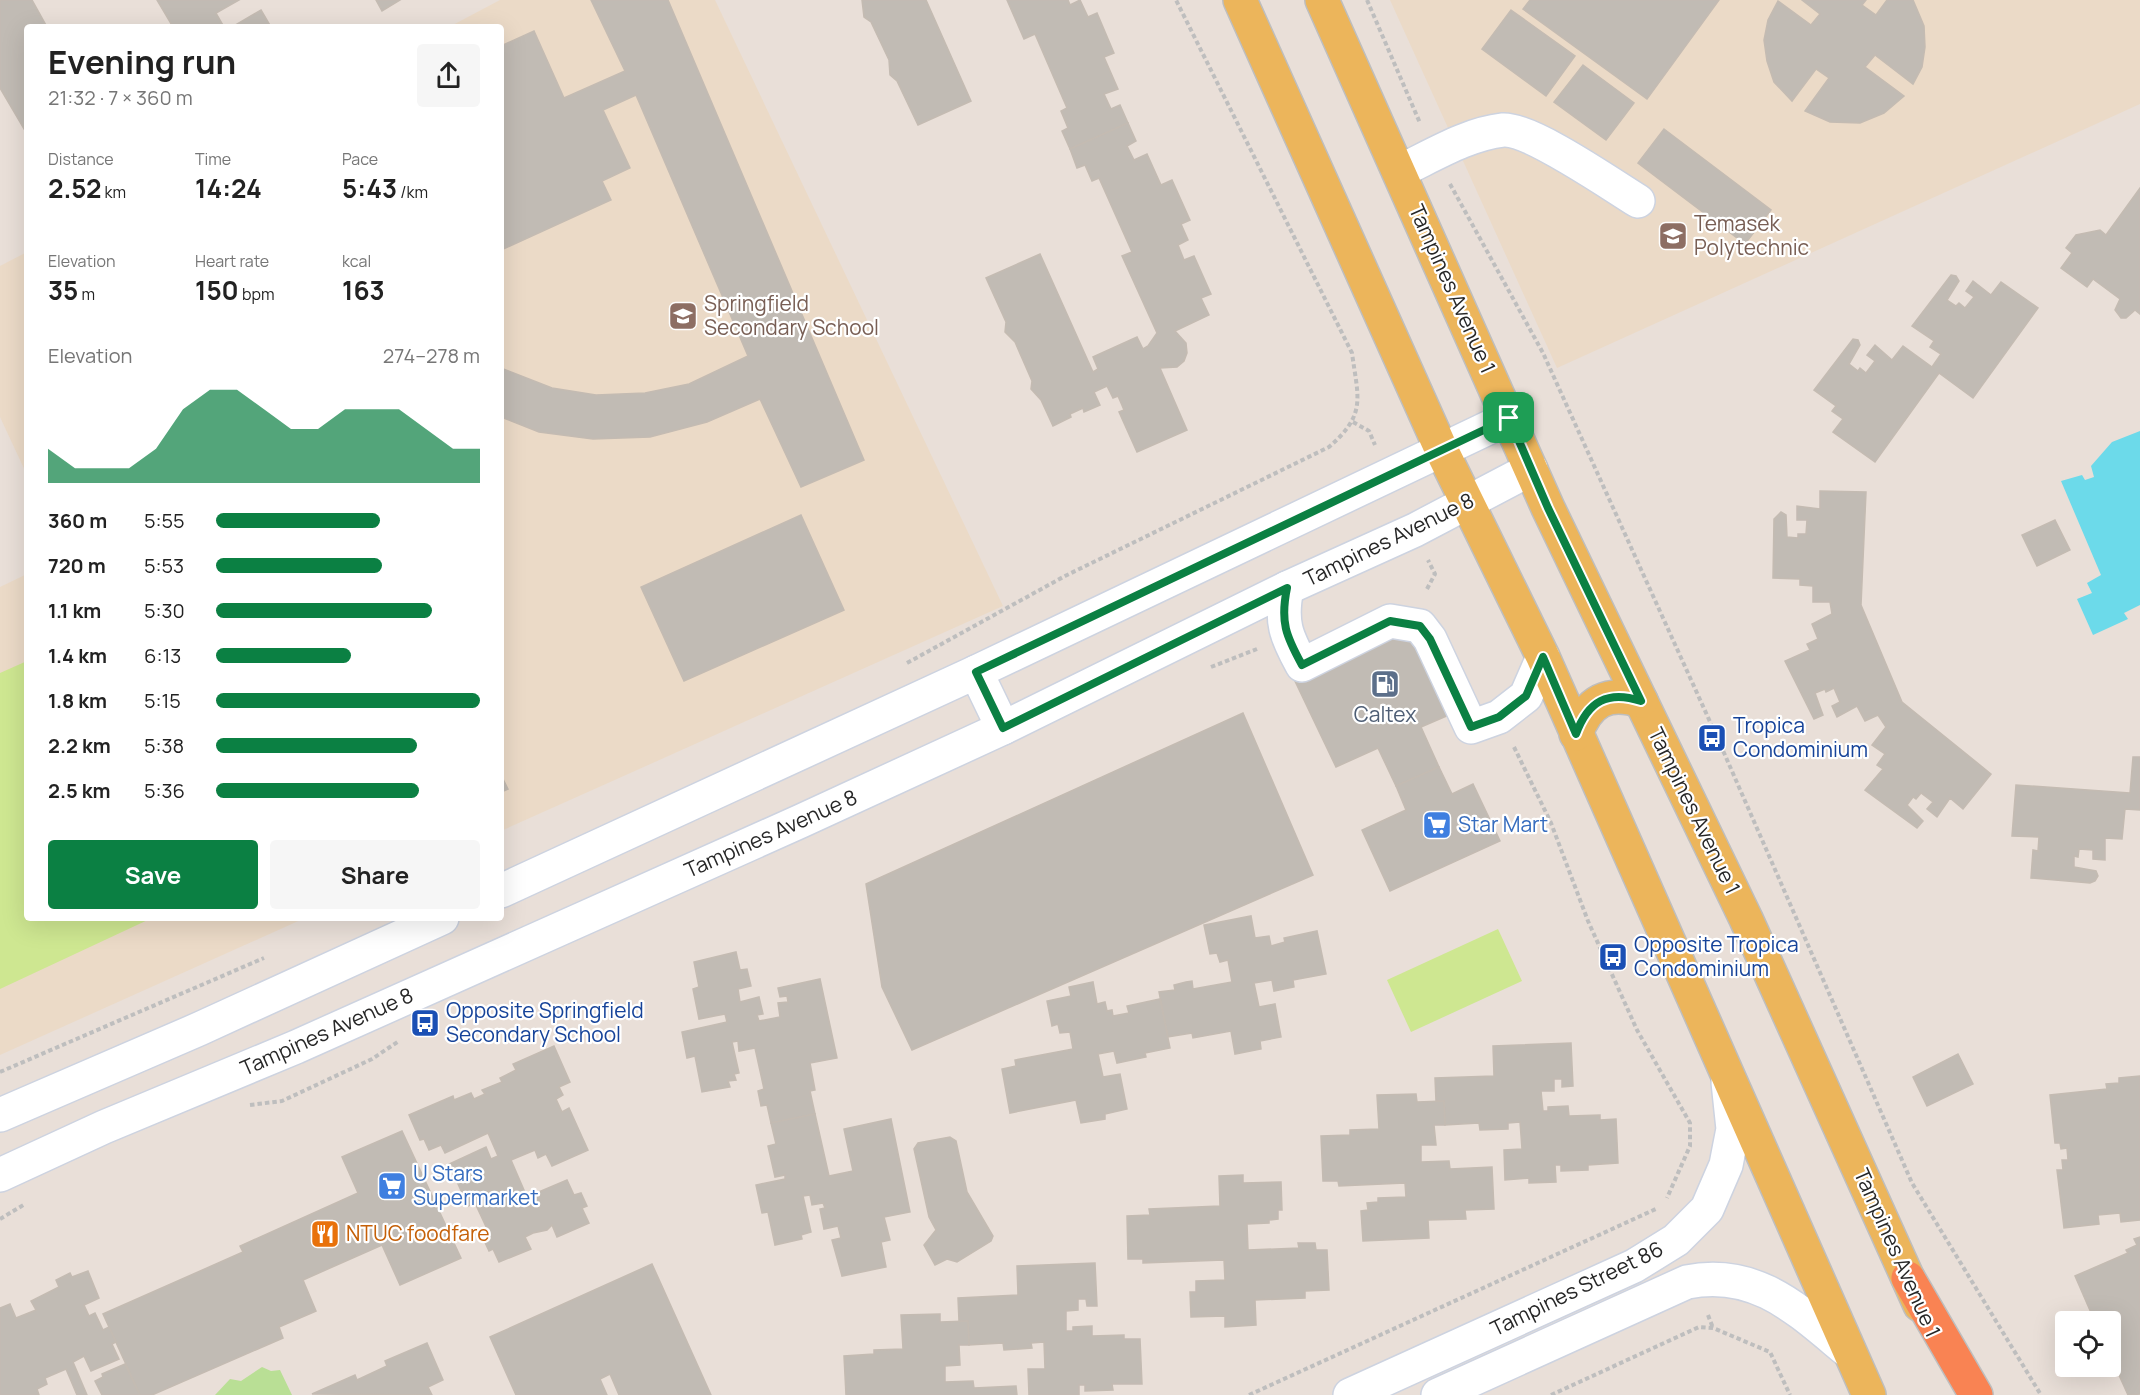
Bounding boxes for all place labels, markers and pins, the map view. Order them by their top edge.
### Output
place label: Temasek Polytechnic [1694,209,1809,261]
school or university icon: Temasek Polytechnic [1657,220,1689,252]
place label: Springfield Secondary School [704,289,879,341]
school or university icon: Springfield Secondary School [667,300,699,332]
pin [1483,392,1534,443]
fuel station icon: Caltex [1369,668,1401,700]
place label: Caltex [1354,700,1416,728]
place label: Tropica Condominium [1733,711,1868,763]
bus stop icon: Tropica Condominium [1696,722,1728,754]
supermarket icon: Star Mart [1421,809,1453,841]
place label: Star Mart [1458,810,1548,838]
place label: Opposite Tropica Condominium [1634,930,1799,982]
bus stop icon: Opposite Tropica Condominium [1597,941,1629,973]
place label: Opposite Springfield Secondary School [446,996,644,1048]
bus stop icon: Opposite Springfield Secondary School [409,1007,441,1039]
place label: U Stars Supermarket [413,1159,539,1211]
supermarket icon: U Stars Supermarket [376,1170,408,1202]
restaurant icon: NTUC foodfare [309,1218,341,1250]
place label: NTUC foodfare [346,1219,490,1247]

